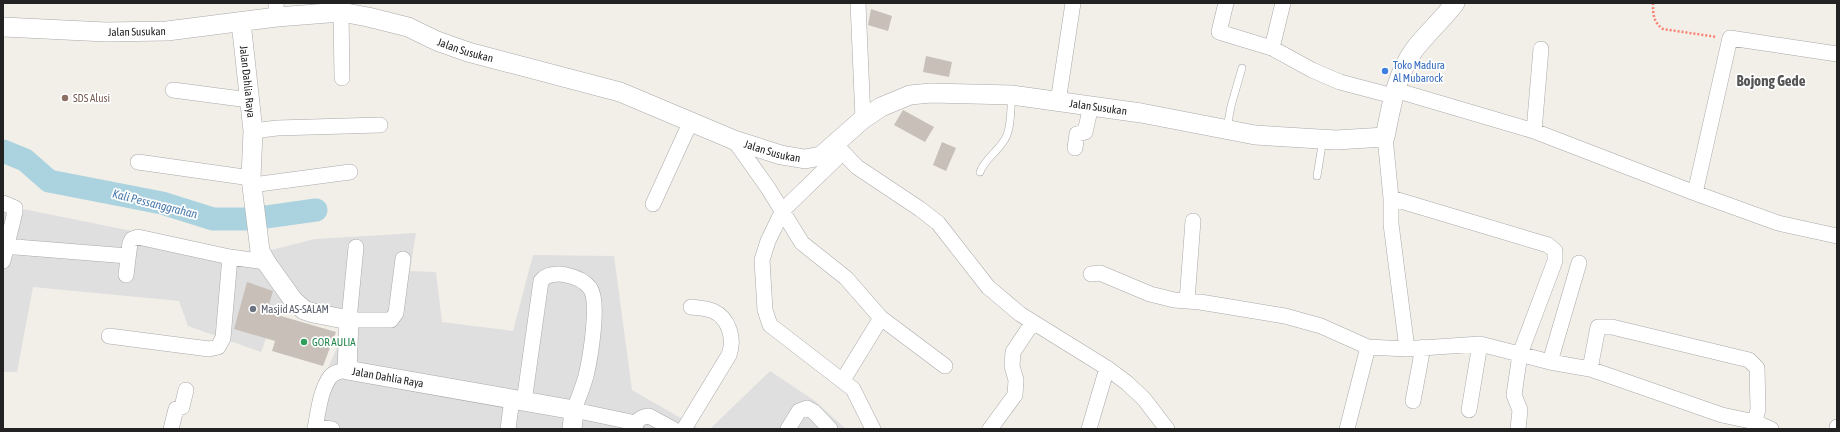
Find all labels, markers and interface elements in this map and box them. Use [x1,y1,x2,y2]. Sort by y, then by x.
street label: Jalan Susukan [108,25,166,38]
street label: Jalan Susukan [436,36,495,64]
street label: Jalan Dahlia Raya [238,45,257,118]
place label: Toko Madura Al Mubarock [1393,59,1445,84]
marker: Toko Madura Al Mubarock [1380,66,1390,76]
district label: Bojong Gede [1736,72,1806,89]
place label: SDS Alusi [73,92,110,104]
marker: SDS Alusi [60,93,70,103]
street label: Jalan Susukan [1069,97,1128,117]
street label: Jalan Susukan [743,138,802,164]
water label: Kali Pessanggrahan [111,187,199,221]
place label: Masjid AS-SALAM [261,303,329,315]
marker: Masjid AS-SALAM [248,304,258,314]
place label: GOR AULIA [312,336,356,348]
marker: GOR AULIA [299,337,309,347]
street label: Jalan Dahlia Raya [351,365,425,389]

